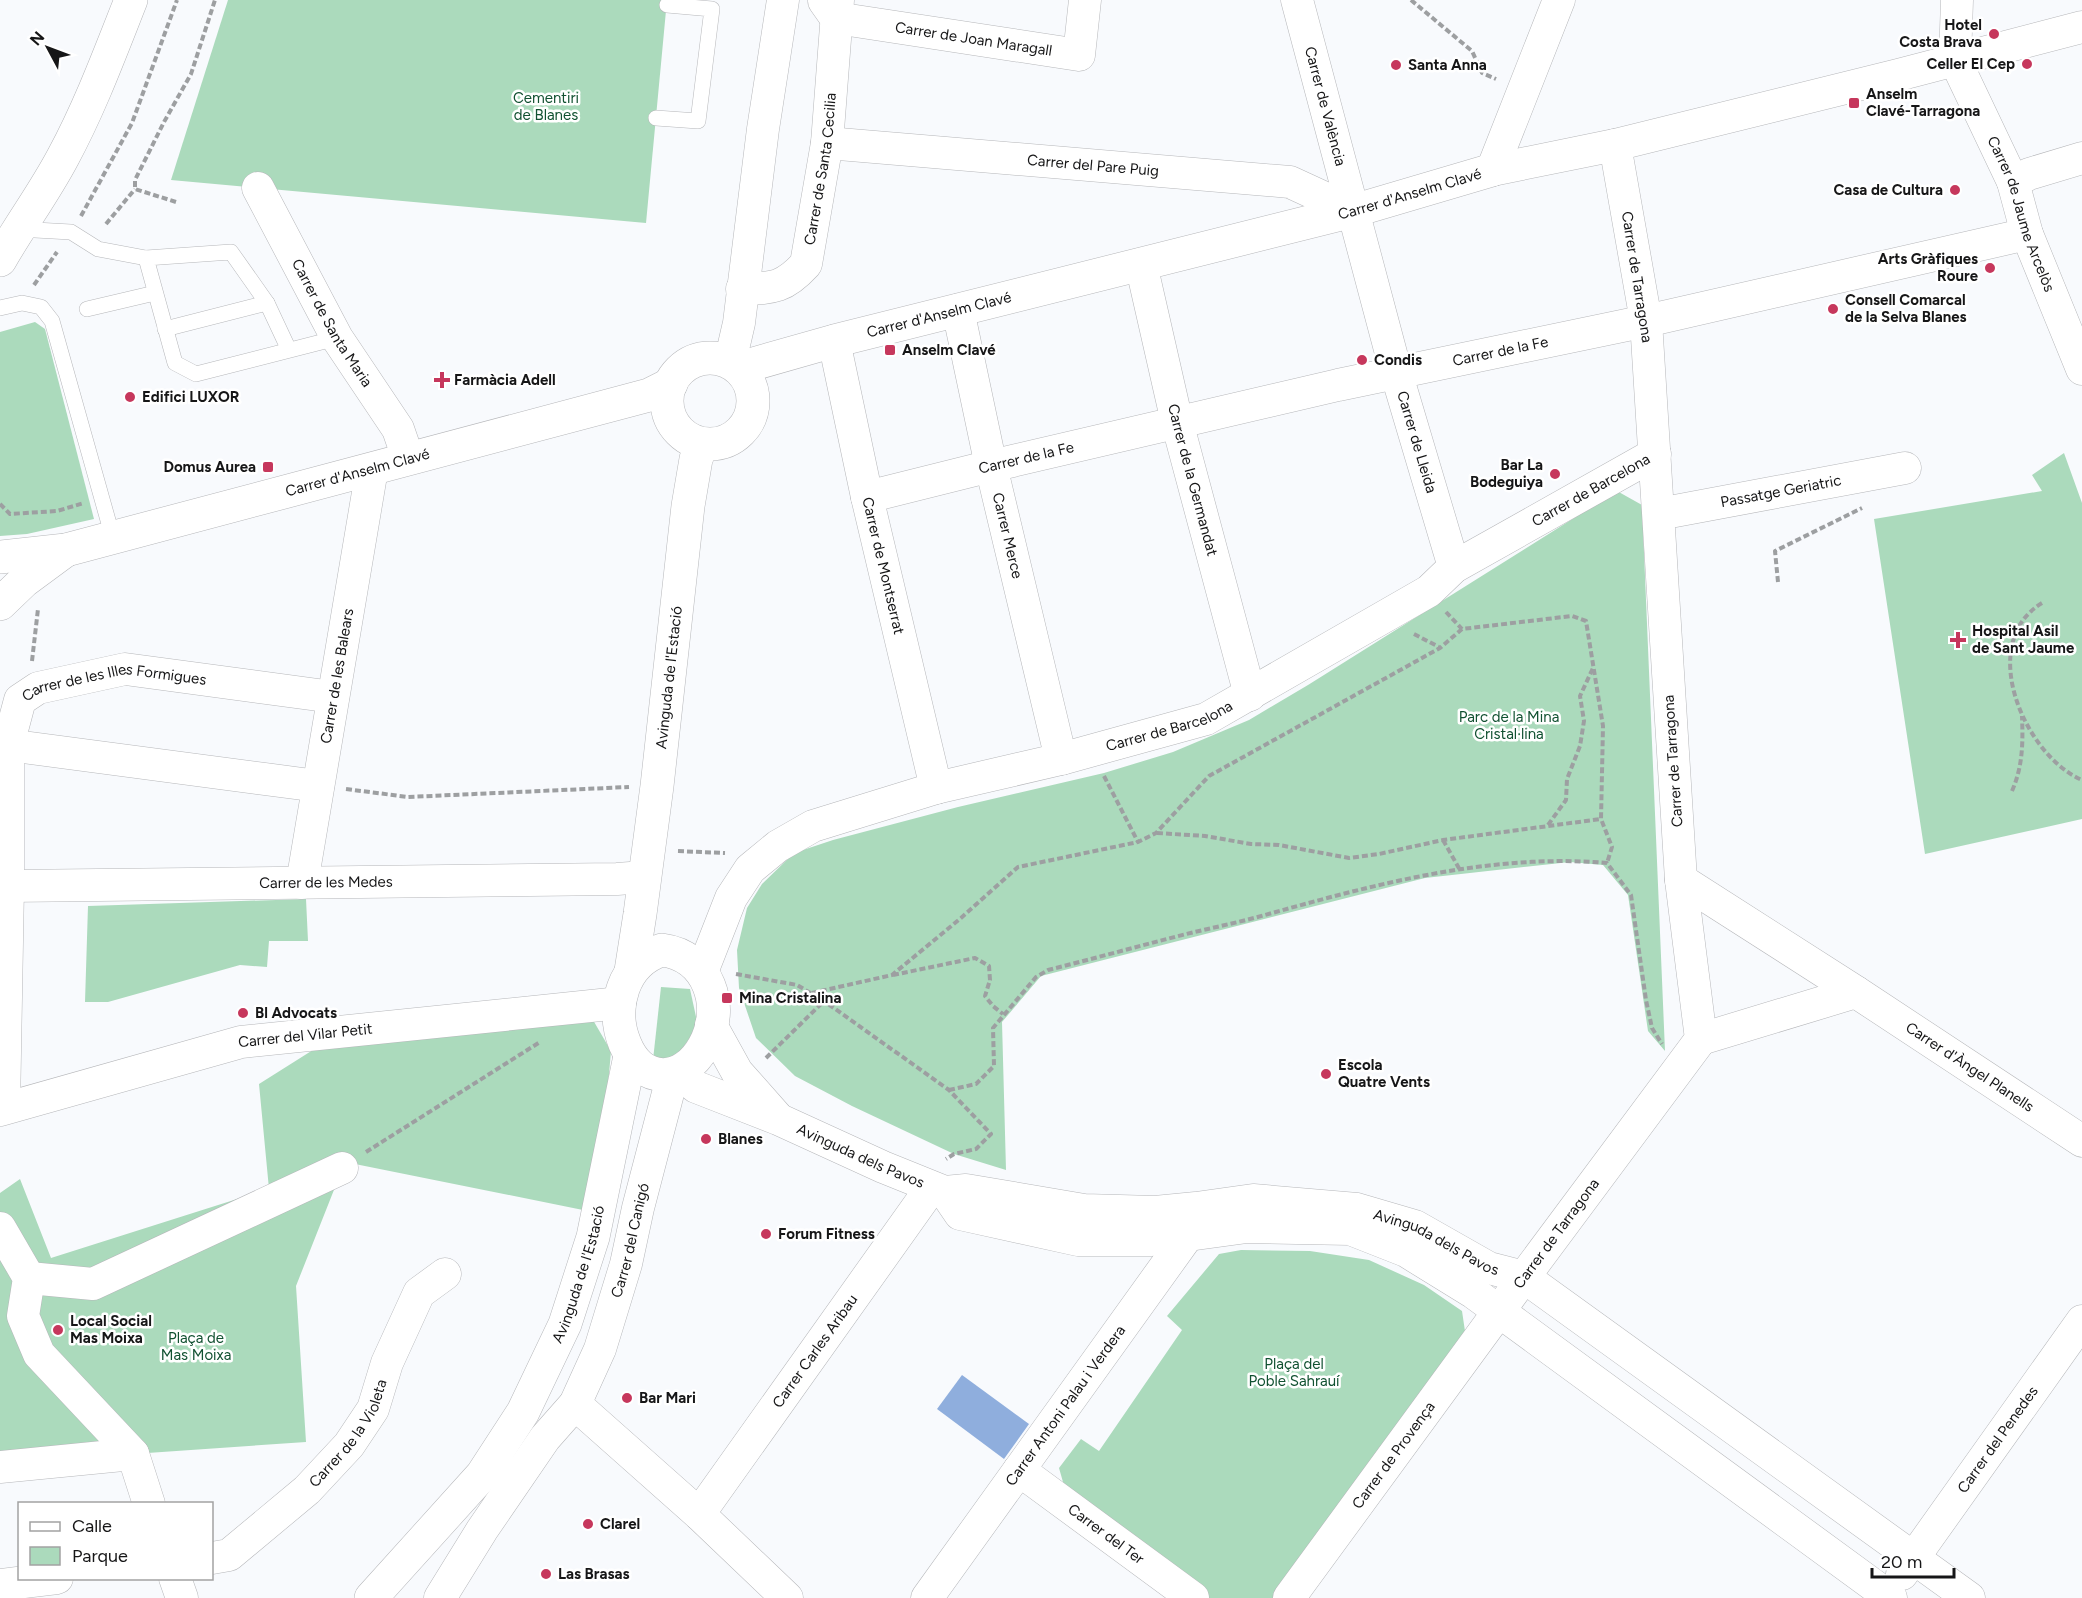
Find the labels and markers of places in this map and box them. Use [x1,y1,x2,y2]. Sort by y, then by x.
place label: Hotel Costa Brava [1899,16,1982,51]
marker: Hotel Costa Brava [1987,27,2001,41]
place label: Celler El Cep [1927,55,2015,73]
place label: Santa Anna [1408,56,1487,74]
marker: Celler El Cep [2020,57,2034,71]
marker: Santa Anna [1389,58,1403,72]
place label: Anselm Clavé-Tarragona [1866,85,1980,120]
marker: Anselm Clavé-Tarragona [1847,96,1861,110]
place label: Casa de Cultura [1833,181,1943,199]
marker: Casa de Cultura [1948,183,1962,197]
place label: Arts Gràfiques Roure [1878,250,1979,285]
marker: Arts Gràfiques Roure [1983,261,1997,275]
place label: Consell Comarcal de la Selva Blanes [1845,291,1967,326]
marker: Consell Comarcal de la Selva Blanes [1826,302,1840,316]
place label: Anselm Clavé [902,341,996,359]
marker: Anselm Clavé [883,343,897,357]
place label: Condis [1374,351,1422,369]
marker: Condis [1355,353,1369,367]
place label: Farmàcia Adell [454,371,556,389]
marker: Farmàcia Adell [435,373,449,387]
place label: Edifici LUXOR [142,388,240,406]
marker: Edifici LUXOR [123,390,137,404]
place label: Bar La Bodeguiya [1470,456,1543,491]
place label: Domus Aurea [163,458,256,476]
marker: Domus Aurea [261,460,275,474]
marker: Bar La Bodeguiya [1548,467,1562,481]
place label: Hospital Asil de Sant Jaume [1972,622,2075,657]
marker: Hospital Asil de Sant Jaume [1949,631,1967,649]
place label: Mina Cristalina [739,989,841,1007]
marker: Mina Cristalina [720,991,734,1005]
place label: Bl Advocats [255,1004,337,1022]
marker: Bl Advocats [236,1006,250,1020]
place label: Escola Quatre Vents [1338,1056,1430,1091]
marker: Escola Quatre Vents [1319,1067,1333,1081]
place label: Blanes [718,1130,763,1148]
marker: Blanes [699,1132,713,1146]
place label: Forum Fitness [778,1225,875,1243]
marker: Forum Fitness [759,1227,773,1241]
place label: Local Social Mas Moixa [70,1312,152,1347]
marker: Local Social Mas Moixa [51,1323,65,1337]
place label: Bar Mari [639,1389,696,1407]
marker: Bar Mari [620,1391,634,1405]
place label: Clarel [600,1515,640,1533]
marker: Clarel [581,1517,595,1531]
place label: Las Brasas [558,1565,629,1583]
marker: Las Brasas [539,1567,553,1581]

